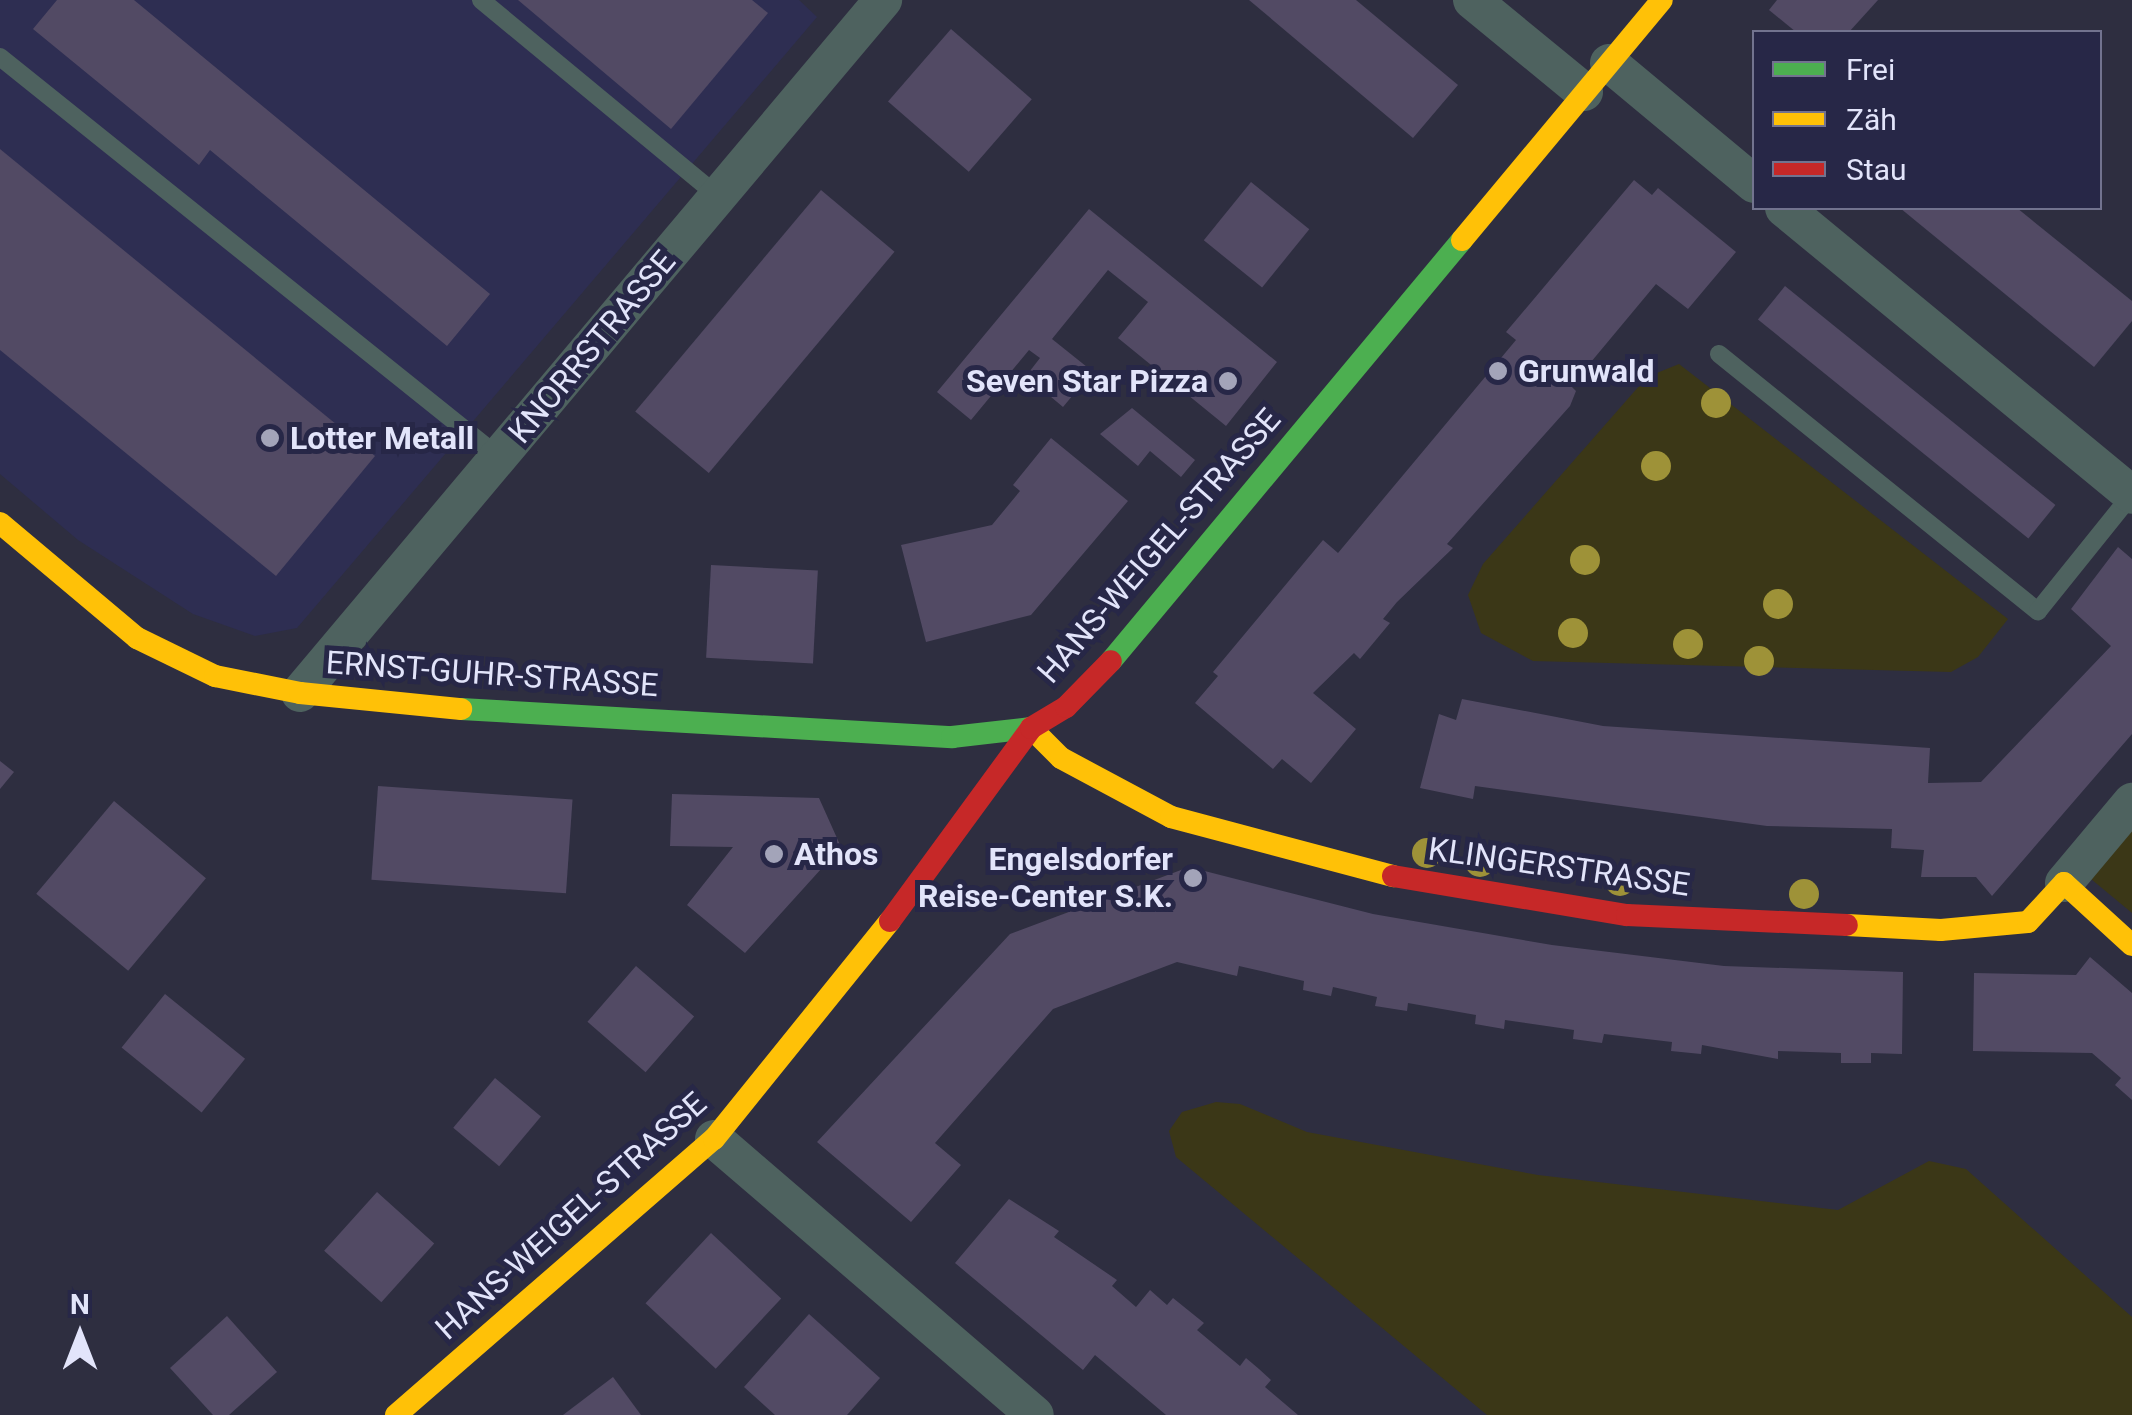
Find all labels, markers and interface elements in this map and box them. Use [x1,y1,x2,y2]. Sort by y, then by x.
legend [1752,30,2102,210]
text: Frei [1846,52,1895,87]
text: Zäh [1846,102,1897,137]
text: Stau [1846,152,1906,187]
street label: KNORRSTRASSE [500,243,684,451]
place label: Grunwald [1518,352,1655,390]
marker: Grunwald [1487,360,1509,382]
place label: Seven Star Pizza [966,362,1208,400]
marker: Seven Star Pizza [1217,370,1239,392]
street label: HANS-WEIGEL-STRASSE [1029,401,1289,691]
place label: Lotter Metall [290,419,474,457]
marker: Lotter Metall [259,427,281,449]
street label: ERNST-GUHR-STRASSE [325,643,659,705]
street label: KLINGERSTRASSE [1426,830,1692,904]
place label: Athos [794,835,878,873]
place label: Engelsdorfer Reise-Center S.K. [918,841,1173,916]
marker: Athos [763,843,785,865]
marker: Engelsdorfer Reise-Center S.K. [1182,867,1204,889]
street label: HANS-WEIGEL-STRASSE [428,1084,714,1348]
north arrow [30,1285,130,1385]
text: N [70,1288,90,1321]

